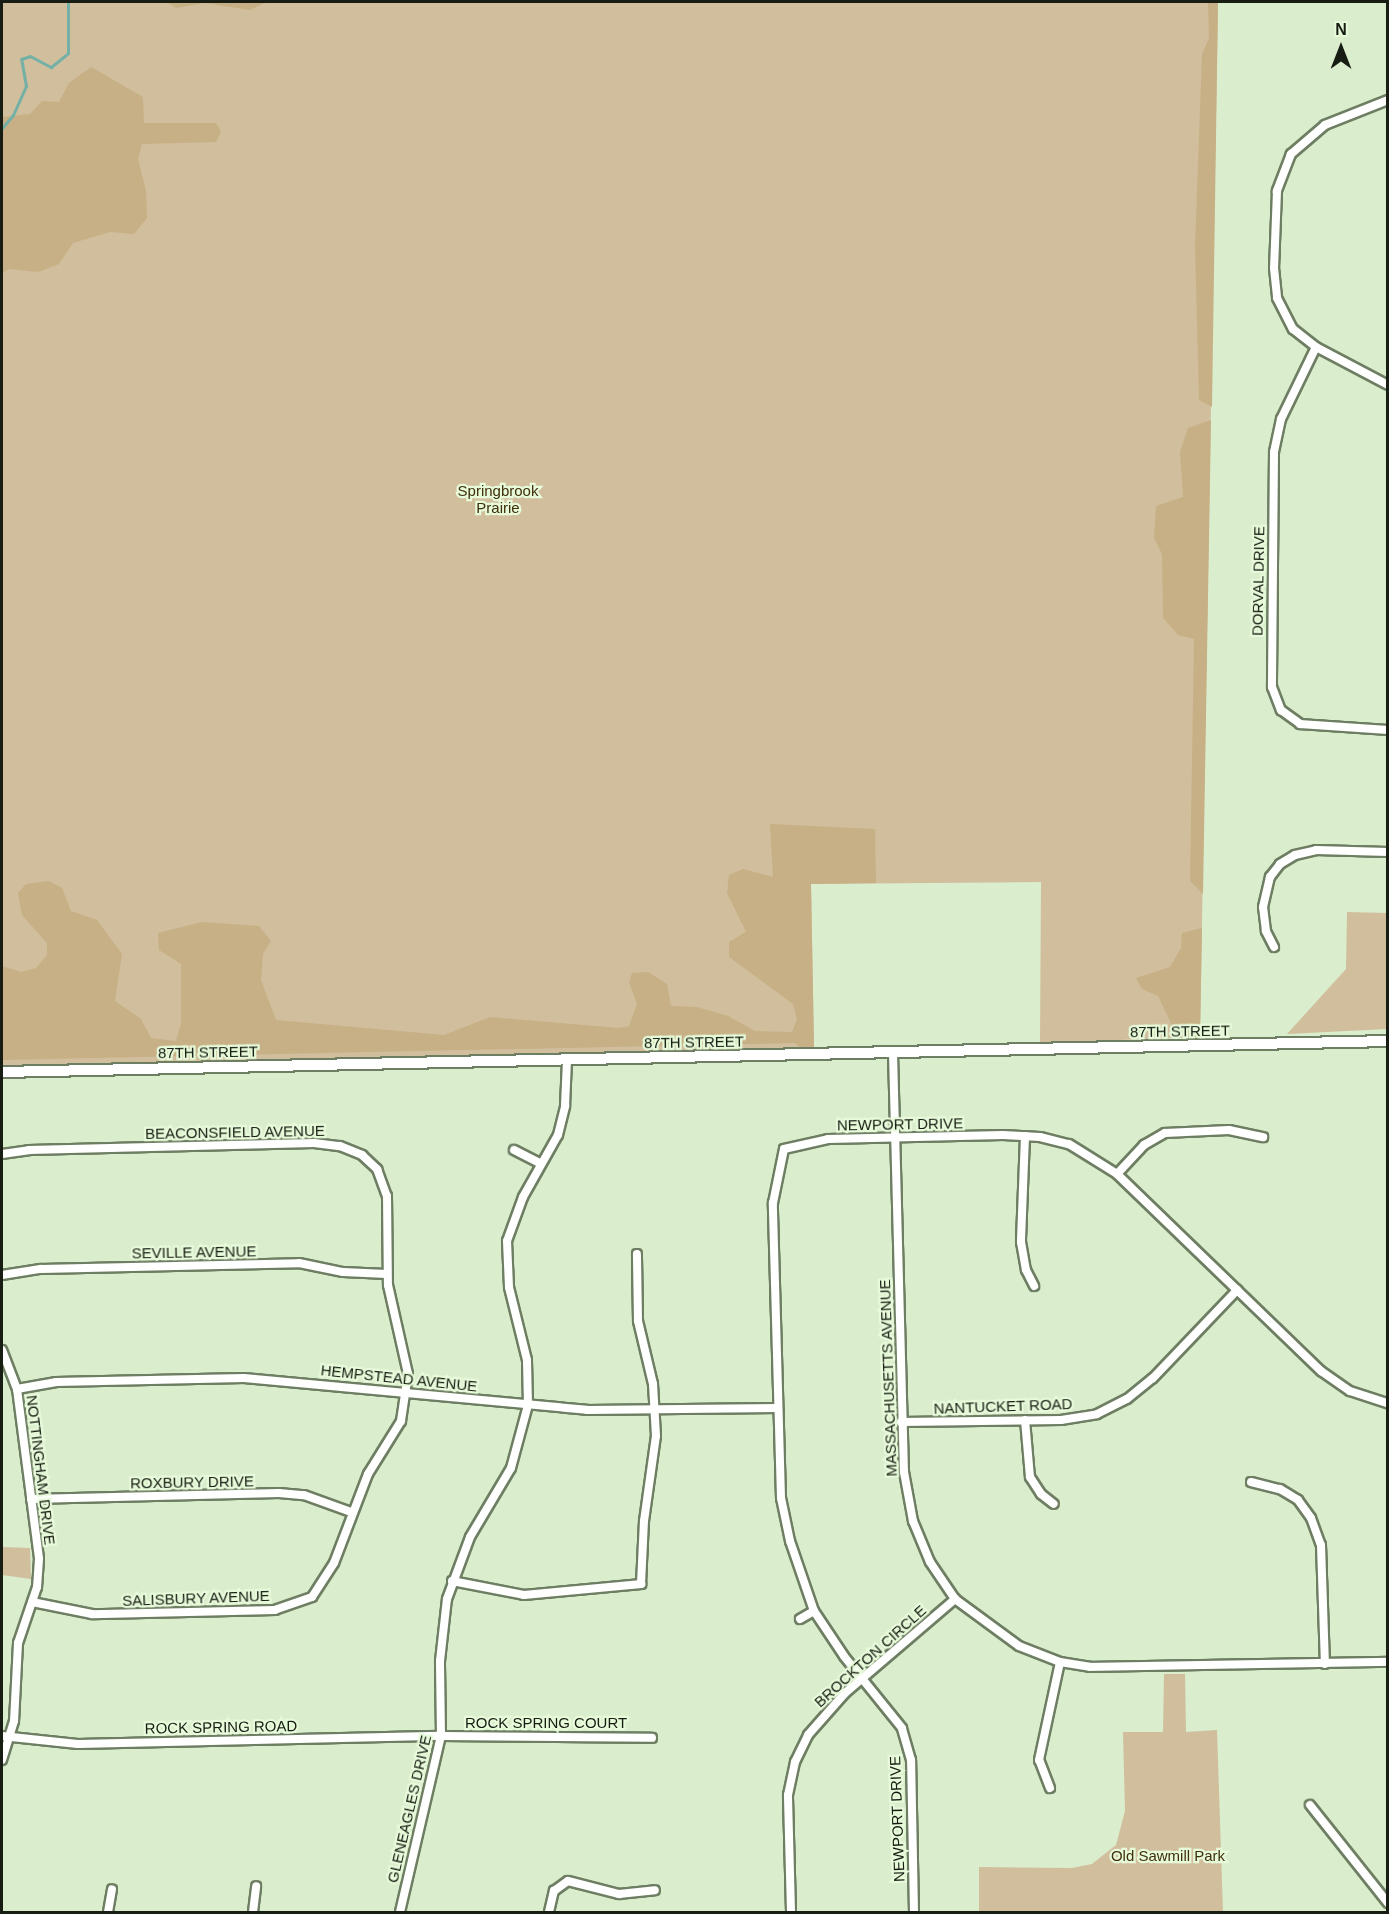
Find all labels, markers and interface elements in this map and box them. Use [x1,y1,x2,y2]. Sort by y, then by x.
north arrow [1311,18,1371,78]
text: N [1335,21,1347,38]
park label: Springbrook Prairie [458,481,538,516]
street label: DORVAL DRIVE [1248,526,1268,636]
street label: 87TH STREET [1130,1021,1230,1041]
street label: 87TH STREET [644,1032,744,1052]
street label: 87TH STREET [158,1042,258,1062]
street label: NEWPORT DRIVE [837,1114,963,1134]
street label: BEACONSFIELD AVENUE [145,1121,325,1143]
street label: SEVILLE AVENUE [131,1242,257,1262]
street label: MASSACHUSETTS AVENUE [876,1279,900,1477]
street label: HEMPSTEAD AVENUE [319,1361,479,1395]
street label: NOTTINGHAM DRIVE [23,1394,59,1546]
street label: NANTUCKET ROAD [933,1395,1073,1417]
street label: ROXBURY DRIVE [130,1472,254,1492]
street label: SALISBURY AVENUE [121,1586,271,1610]
street label: BROCKTON CIRCLE [811,1601,929,1711]
street label: ROCK SPRING COURT [465,1714,627,1732]
street label: ROCK SPRING ROAD [145,1717,297,1737]
street label: GLENEAGLES DRIVE [383,1733,435,1885]
street label: NEWPORT DRIVE [886,1756,908,1882]
park label: Old Sawmill Park [1111,1847,1225,1865]

